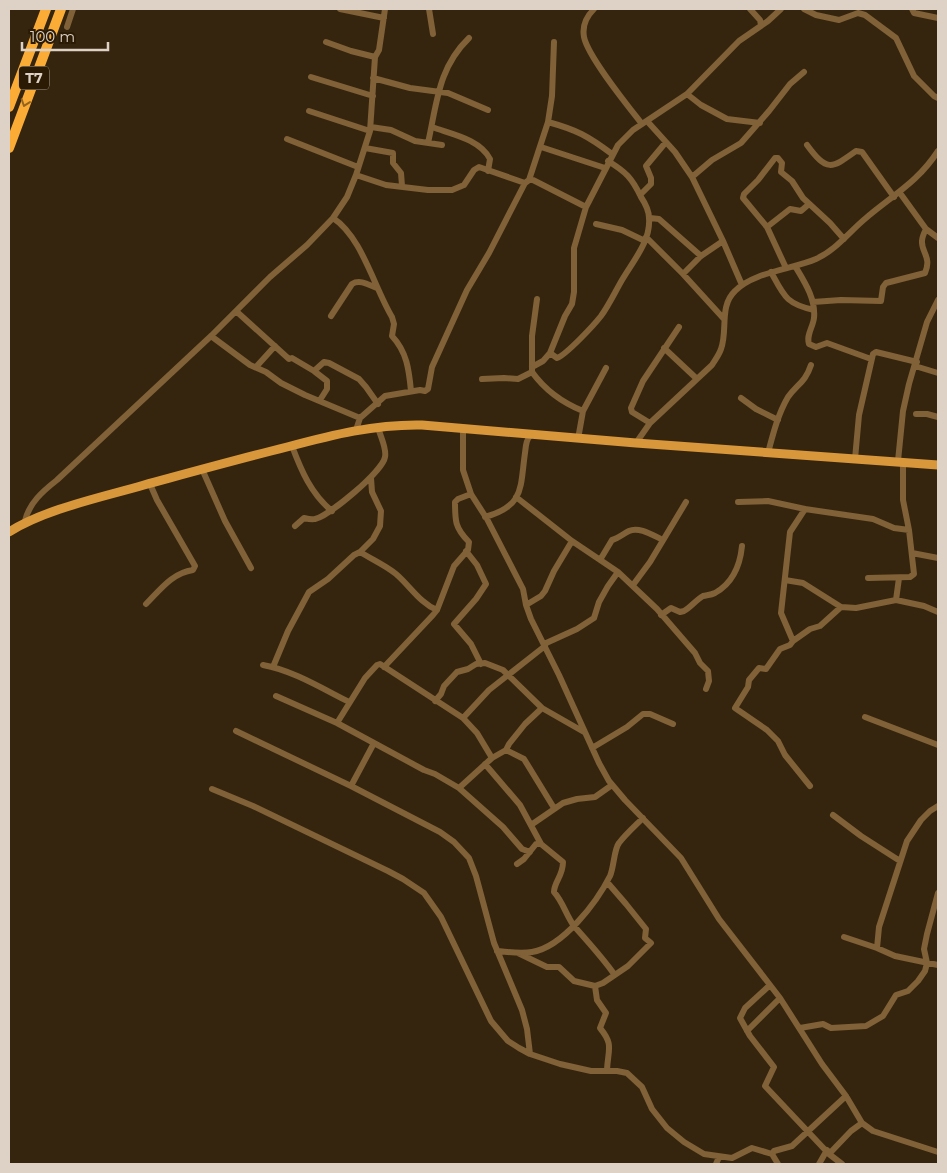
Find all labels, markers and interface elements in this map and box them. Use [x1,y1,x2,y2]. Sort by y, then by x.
scale bar [22,20,109,52]
text: 100 m [30,27,75,46]
road number: T7 [19,66,49,90]
one-way arrow [20,98,30,107]

